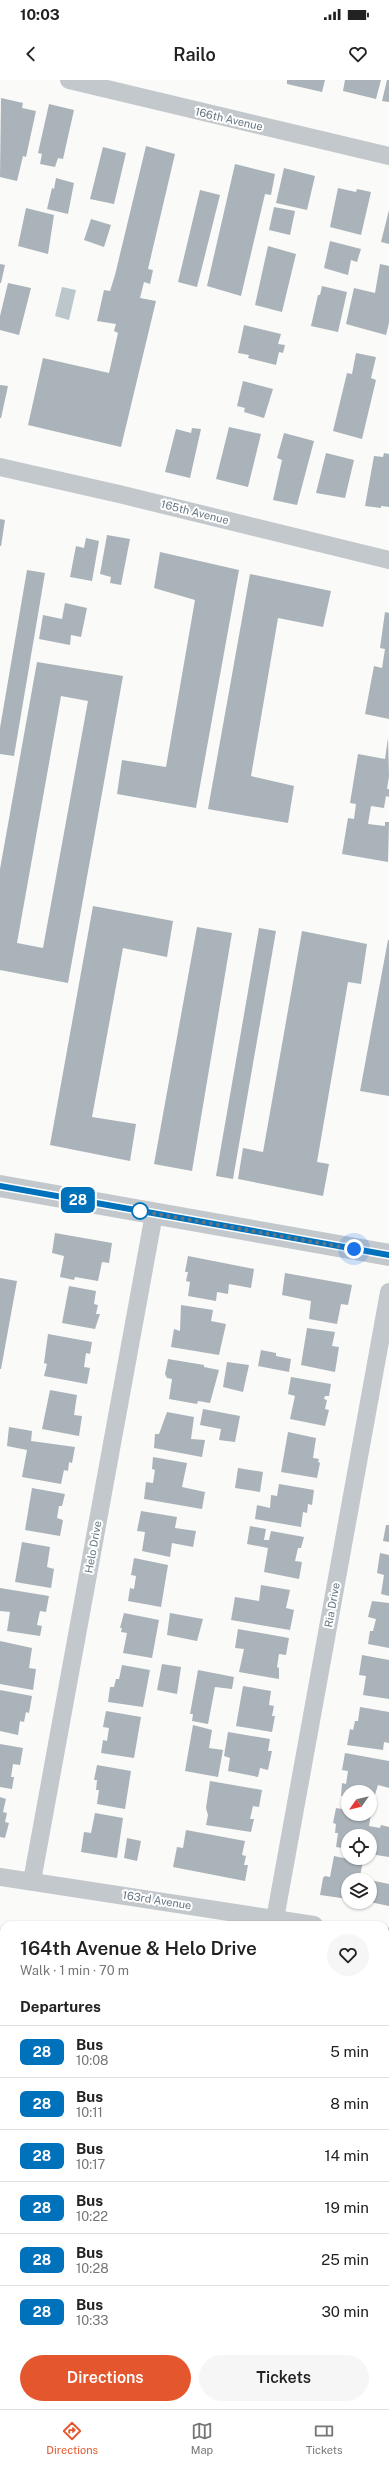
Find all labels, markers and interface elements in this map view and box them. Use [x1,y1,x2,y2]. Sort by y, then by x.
text: 10:03 [20,6,60,23]
icon: back [20,43,42,65]
icon: heart [347,43,369,65]
text: Railo [173,44,216,65]
street label: 166th Avenue [194,105,264,133]
street label: 165th Avenue [160,498,230,526]
line badge: 28 [60,1187,96,1213]
text: 28 [69,1192,87,1208]
unlabelled marker [131,1202,149,1220]
your location [344,1239,364,1259]
street label: Helo Drive [83,1520,103,1574]
street label: Ria Drive [322,1582,342,1628]
north arrow [341,1785,377,1821]
map controls [341,1785,377,1909]
button: locate [341,1829,377,1865]
button: layers [341,1873,377,1909]
street label: 163rd Avenue [122,1889,192,1911]
button: heart [327,1934,369,1976]
text: 164th Avenue & Helo Drive [20,1937,257,1959]
text: Walk · 1 min · 70 m [20,1963,129,1978]
text: Departures [20,1998,101,2015]
text: Bus [76,2036,103,2053]
text: 5 min [330,2043,369,2060]
text: 28 [33,2044,51,2060]
text: 10:08 [76,2053,108,2068]
text: Bus [76,2088,103,2105]
text: 8 min [330,2095,369,2112]
text: 28 [33,2096,51,2112]
text: 10:11 [76,2105,103,2120]
text: Bus [76,2140,103,2157]
text: 14 min [324,2147,369,2164]
text: 28 [33,2148,51,2164]
text: 10:17 [76,2157,105,2172]
text: Bus [76,2192,103,2209]
text: 19 min [324,2199,369,2216]
text: 28 [33,2200,51,2216]
text: 10:22 [76,2209,108,2224]
text: Bus [76,2244,103,2261]
text: 25 min [321,2251,369,2268]
text: 28 [33,2252,51,2268]
text: 10:28 [76,2261,109,2276]
text: Bus [76,2296,103,2313]
text: 30 min [321,2303,369,2320]
text: 28 [33,2304,51,2320]
text: 10:33 [76,2313,108,2328]
button: Directions [20,2355,191,2401]
button: Tickets [199,2355,369,2401]
tab: Directions [46,2420,98,2456]
tab: Map [191,2420,213,2456]
tab: Tickets [306,2420,343,2456]

